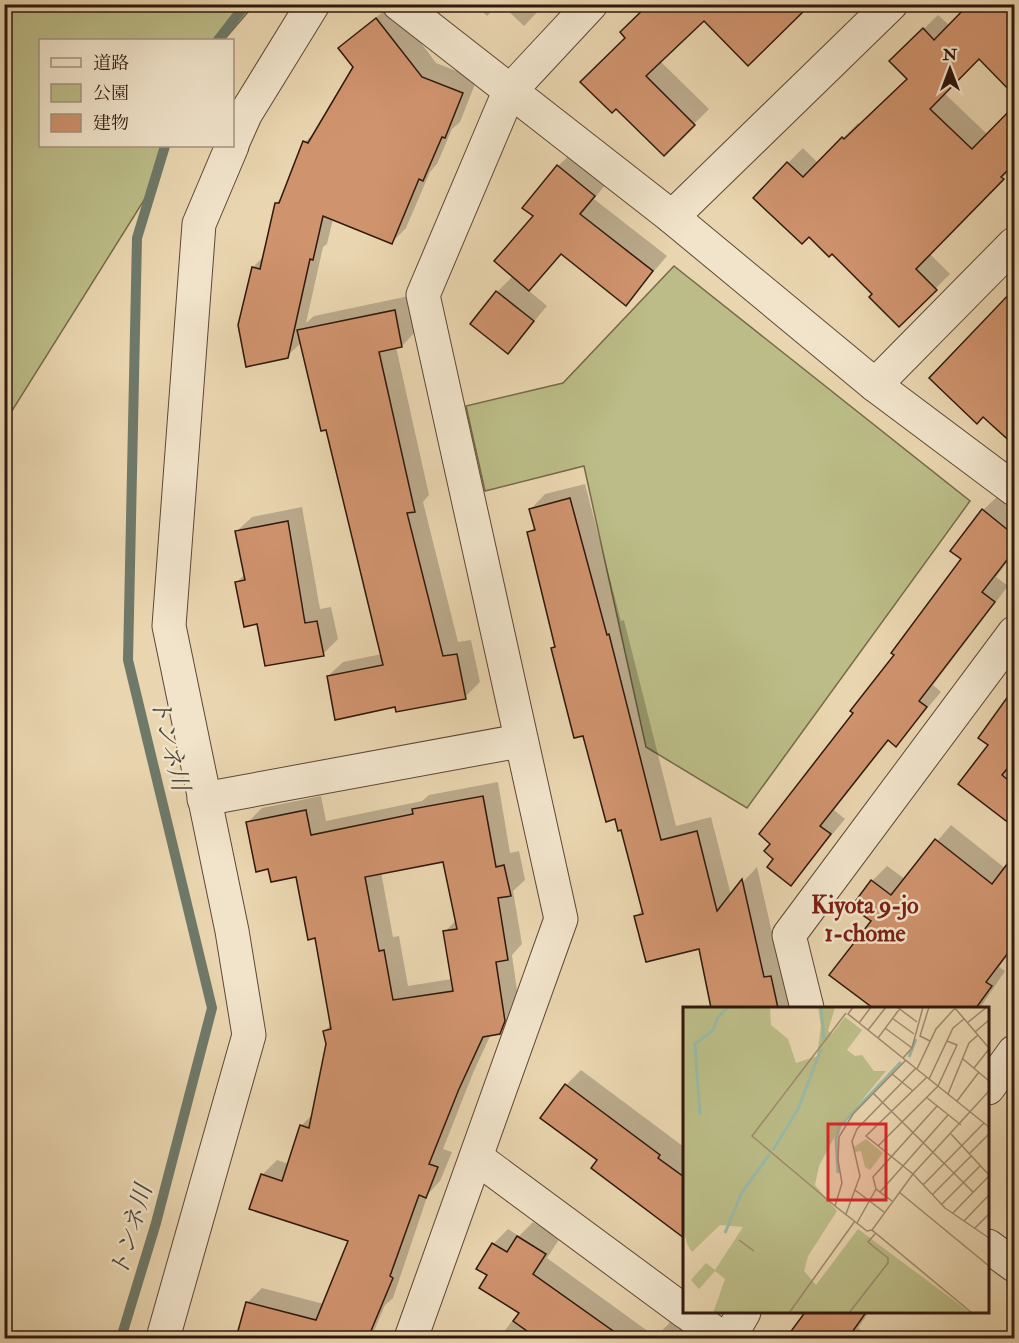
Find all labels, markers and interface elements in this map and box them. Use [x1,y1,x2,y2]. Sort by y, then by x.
legend [39,39,234,147]
north arrow [920,39,980,99]
text: N [942,45,958,65]
text: 道路 [93,52,129,75]
text: 公園 [93,82,129,105]
text: 建物 [93,112,129,135]
water label: トンネ川 [143,694,197,797]
district label: Kiyota 9-jo 1-chome [811,890,919,949]
inset map [683,1007,989,1313]
water label: トンネ川 [103,1178,160,1281]

